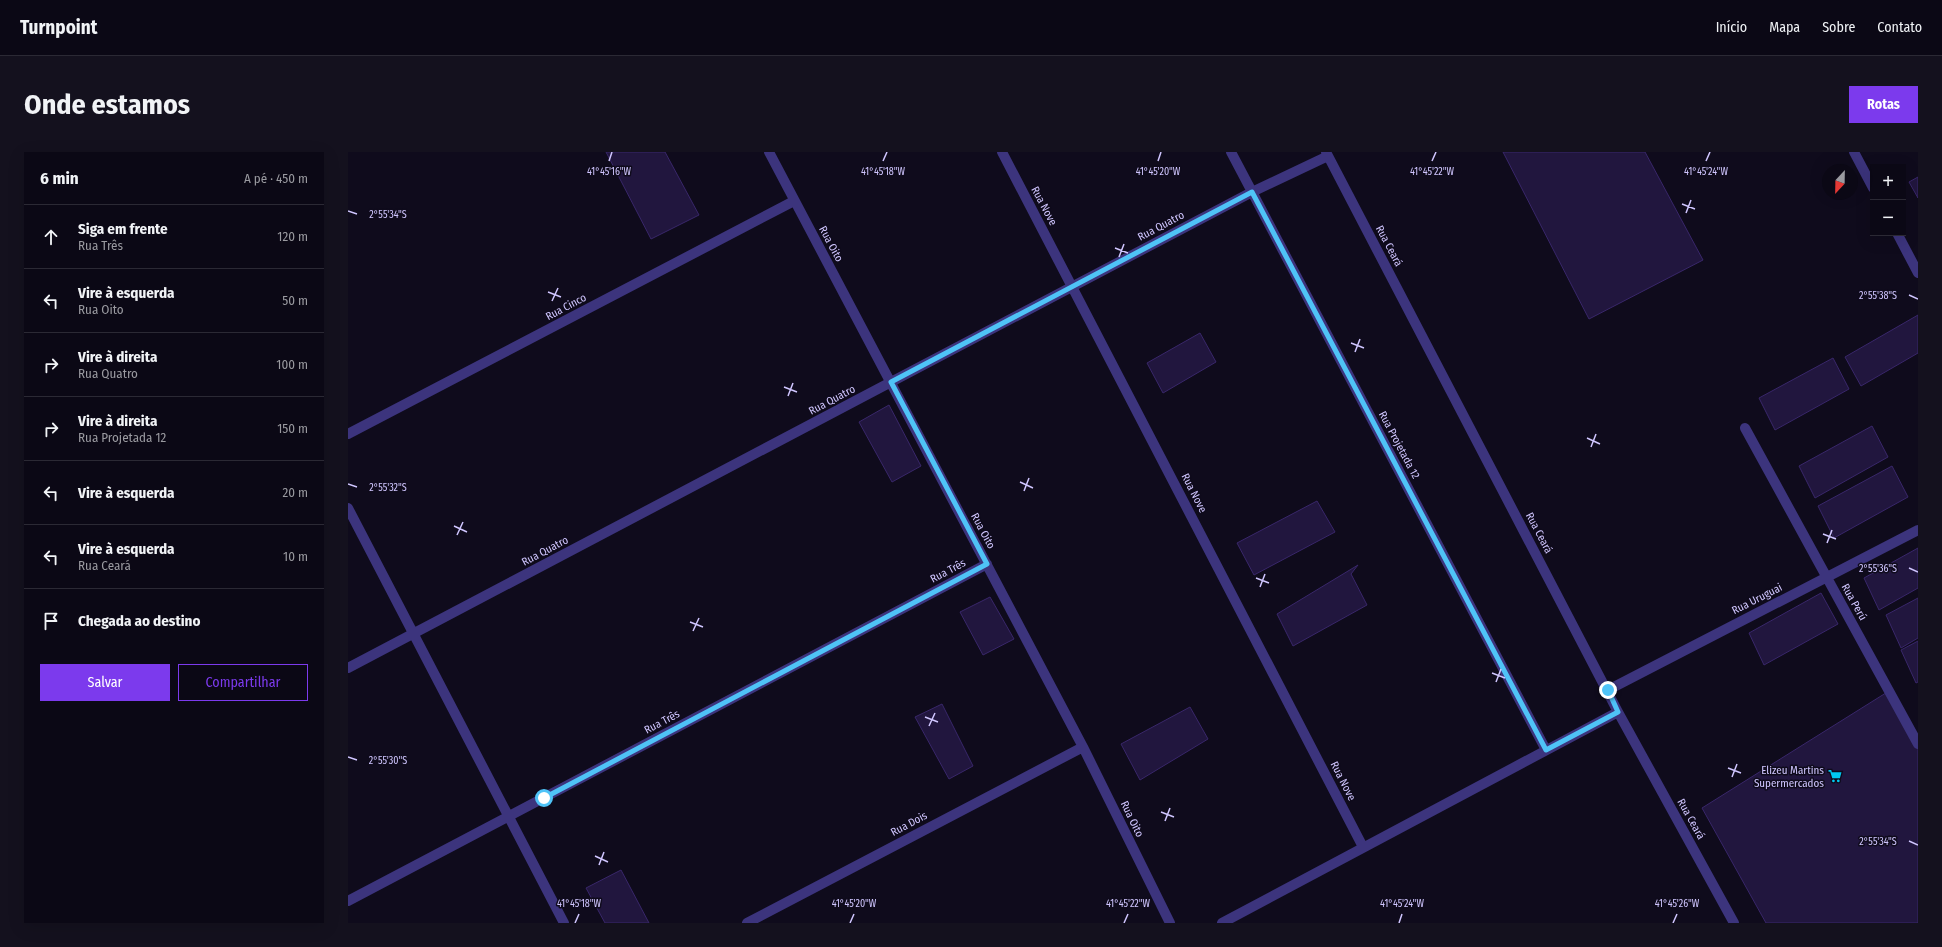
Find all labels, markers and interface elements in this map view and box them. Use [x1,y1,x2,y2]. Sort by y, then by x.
text: Turnpoint [20,16,97,39]
text: Início [1716,19,1747,36]
text: Mapa [1769,19,1800,36]
text: Sobre [1822,19,1855,36]
text: Contato [1877,19,1922,36]
button: Rotas [1849,86,1918,123]
text: Onde estamos [24,88,190,121]
north arrow [1822,164,1858,200]
map controls [1870,164,1906,236]
button: + [1870,164,1906,200]
text: 41°45'16"W [587,166,631,178]
text: 41°45'18"W [861,166,905,178]
text: 41°45'20"W [1136,166,1181,178]
text: 41°45'22"W [1410,166,1455,178]
text: 41°45'24"W [1684,166,1728,178]
text: 6 min [40,168,79,189]
text: A pé · 450 m [244,171,308,186]
street label: Rua Nove [1028,184,1060,228]
button: − [1870,200,1906,236]
street label: Rua Quatro [1136,208,1187,244]
text: 2°55'34"S [369,209,407,221]
text: Siga em frente [78,220,168,238]
street label: Rua Ceará [1373,223,1405,269]
street label: Rua Oito [816,224,846,264]
icon: ahead [40,226,62,248]
text: 120 m [277,229,308,244]
text: Rua Três [78,238,123,253]
text: Vire à esquerda [78,284,175,302]
icon: left [40,290,62,312]
text: 2°55'38"S [1859,290,1897,302]
street label: Rua Cinco [543,291,589,323]
text: 50 m [282,293,308,308]
text: Rua Oito [78,302,124,317]
text: Vire à direita [78,348,157,366]
icon: right [40,354,62,376]
text: 100 m [276,357,308,372]
text: Rua Quatro [78,366,138,381]
street label: Rua Quatro [807,382,858,418]
street label: Rua Projetada 12 [1376,409,1422,481]
text: Vire à direita [78,412,157,430]
icon: right [40,418,62,440]
text: 150 m [277,421,308,436]
text: Rua Projetada 12 [78,430,166,445]
street label: Rua Nove [1179,471,1209,515]
icon: left [40,482,62,504]
text: 2°55'32"S [369,482,407,494]
text: Vire à esquerda [78,484,175,502]
text: 20 m [282,485,308,500]
street label: Rua Ceará [1523,510,1555,556]
street label: Rua Oito [968,511,998,551]
street label: Rua Quatro [520,533,571,569]
text: Vire à esquerda [78,540,175,558]
icon: left [40,546,62,568]
text: 10 m [283,549,308,564]
street label: Rua Três [928,556,968,586]
text: Rua Ceará [78,558,131,573]
text: 2°55'36"S [1859,563,1897,575]
street label: Rua Uruguai [1730,581,1785,617]
street label: Rua Perú [1839,581,1869,623]
icon: arrive [40,610,62,632]
text: Chegada ao destino [78,612,200,630]
button: Salvar [40,664,170,701]
button: Compartilhar [178,664,308,701]
route end [1599,681,1617,699]
street label: Rua Três [642,707,682,737]
text: 2°55'30"S [369,755,407,767]
street label: Rua Nove [1328,759,1358,803]
place label: Elizeu Martins Supermercados [1754,764,1824,790]
supermarket icon: Elizeu Martins Supermercados [1827,768,1843,784]
route start [535,789,553,807]
street label: Rua Ceará [1674,796,1708,842]
street label: Rua Oito [1118,799,1146,839]
street label: Rua Dois [889,809,930,839]
text: 2°55'34"S [1859,836,1897,848]
text: 41°45'18"W [557,898,601,910]
text: 41°45'20"W [832,898,877,910]
text: 41°45'22"W [1106,898,1151,910]
text: 41°45'24"W [1380,898,1424,910]
text: 41°45'26"W [1655,898,1700,910]

